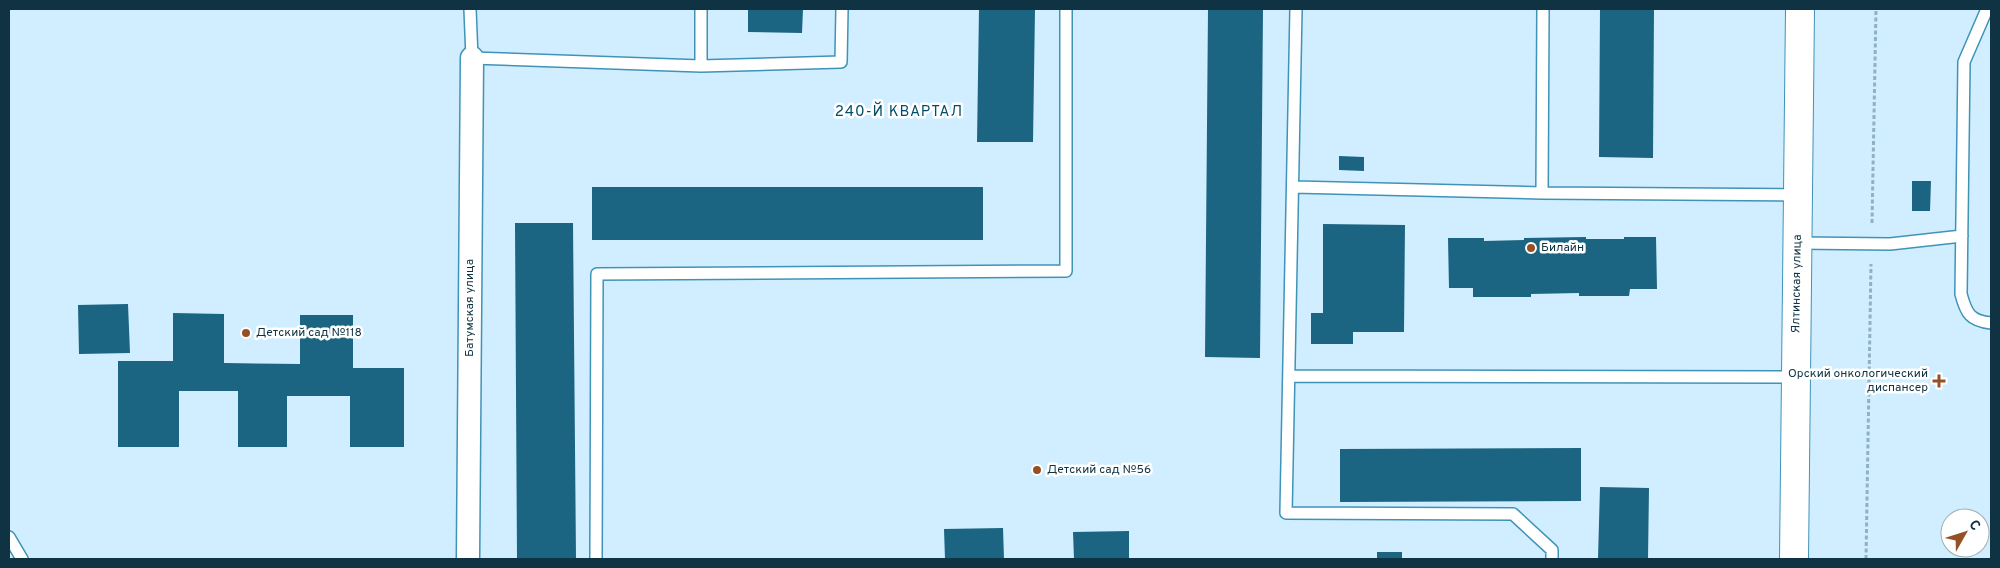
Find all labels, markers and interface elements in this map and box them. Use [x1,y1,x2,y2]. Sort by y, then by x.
district label: 240-Й КВАРТАЛ [835,101,963,122]
street label: Ялтинская улица [1788,234,1806,334]
place label: Билайн [1541,240,1584,256]
marker: Билайн [1525,242,1537,254]
street label: Батумская улица [462,259,478,357]
place label: Детский сад №118 [256,325,362,341]
marker: Детский сад №118 [240,327,252,339]
place label: Орский онкологический диспансер [1788,366,1928,396]
marker: Орский онкологический диспансер [1932,374,1946,388]
place label: Детский сад №56 [1047,462,1151,478]
marker: Детский сад №56 [1031,464,1043,476]
north arrow [1940,508,1990,558]
text: С [1965,517,1983,535]

